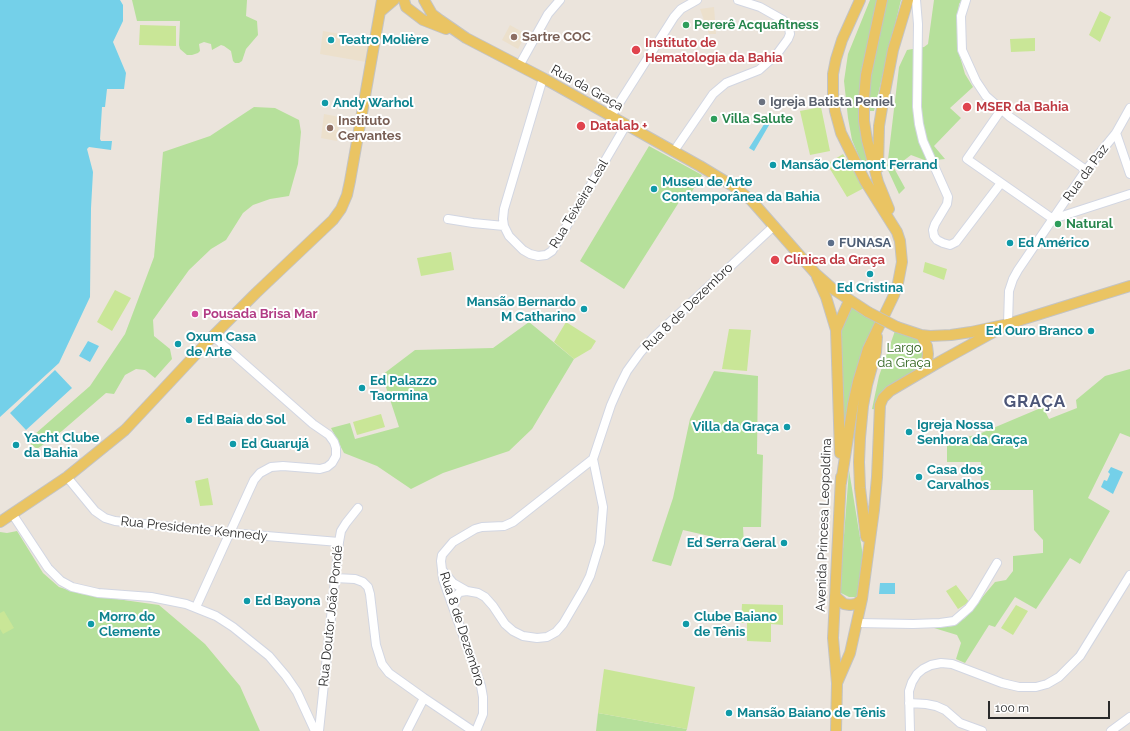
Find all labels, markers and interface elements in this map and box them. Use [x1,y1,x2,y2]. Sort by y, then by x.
place label: Pererê Acquafitness [694,17,819,33]
marker: Pererê Acquafitness [681,20,691,30]
place label: Sartre COC [522,29,591,45]
place label: Teatro Molière [339,32,429,48]
marker: Sartre COC [509,32,519,42]
marker: Teatro Molière [326,35,336,45]
place label: Instituto de Hematologia da Bahia [645,35,783,66]
marker: Instituto de Hematologia da Bahia [630,44,642,56]
street label: Rua da Graça [548,62,626,114]
place label: Igreja Batista Peniel [770,94,894,110]
place label: Andy Warhol [333,95,413,111]
marker: Igreja Batista Peniel [757,97,767,107]
marker: Andy Warhol [320,98,330,108]
place label: MSER da Bahia [976,99,1069,115]
marker: MSER da Bahia [961,101,973,113]
place label: Villa Salute [722,111,793,127]
place label: Instituto Cervantes [338,113,401,144]
marker: Villa Salute [709,114,719,124]
place label: Datalab + [590,118,647,134]
marker: Datalab + [575,120,587,132]
marker: Instituto Cervantes [325,123,335,133]
street label: Rua da Paz [1060,142,1112,204]
street label: Rua Teixeira Leal [546,157,612,251]
place label: Mansão Clemont Ferrand [781,157,938,173]
marker: Mansão Clemont Ferrand [768,160,778,170]
place label: Museu de Arte Contemporânea da Bahia [662,174,820,205]
marker: Museu de Arte Contemporânea da Bahia [649,184,659,194]
place label: Natural [1066,216,1113,232]
marker: Natural [1053,219,1063,229]
place label: FUNASA [839,235,891,251]
place label: Ed Américo [1018,235,1089,251]
marker: FUNASA [826,238,836,248]
marker: Ed Américo [1005,238,1015,248]
place label: Clínica da Graça [784,252,885,268]
marker: Clínica da Graça [769,254,781,266]
street label: Rua 8 de Dezembro [640,260,736,354]
marker: Ed Cristina [865,269,875,279]
place label: Ed Cristina [837,280,903,296]
place label: Mansão Bernardo M Catharino [466,294,576,325]
marker: Mansão Bernardo M Catharino [579,304,589,314]
place label: Pousada Brisa Mar [203,306,318,322]
marker: Pousada Brisa Mar [190,309,200,319]
place label: Ed Ouro Branco [986,323,1083,339]
marker: Ed Ouro Branco [1086,326,1096,336]
place label: Oxum Casa de Arte [186,329,256,360]
marker: Oxum Casa de Arte [173,339,183,349]
park label: Largo da Graça [877,340,931,371]
place label: Ed Palazzo Taormina [370,373,437,404]
marker: Ed Palazzo Taormina [357,383,367,393]
district label: GRAÇA [1004,392,1066,412]
place label: Ed Baía do Sol [197,412,286,428]
marker: Ed Baía do Sol [184,415,194,425]
place label: Igreja Nossa Senhora da Graça [917,417,1028,448]
place label: Villa da Graça [692,419,779,435]
marker: Villa da Graça [782,422,792,432]
marker: Igreja Nossa Senhora da Graça [904,427,914,437]
place label: Yacht Clube da Bahia [24,430,99,461]
place label: Ed Guarujá [241,436,309,452]
street label: Avenida Princesa Leopoldina [813,438,835,612]
marker: Ed Guarujá [228,439,238,449]
marker: Yacht Clube da Bahia [11,440,21,450]
place label: Casa dos Carvalhos [927,462,989,493]
marker: Casa dos Carvalhos [914,472,924,482]
street label: Rua Presidente Kennedy [120,514,268,544]
place label: Ed Serra Geral [687,535,776,551]
marker: Ed Serra Geral [779,538,789,548]
street label: Rua Doutor João Pondé [316,545,346,687]
street label: Rua 8 de Dezembro [436,570,488,688]
place label: Ed Bayona [255,593,320,609]
marker: Ed Bayona [242,596,252,606]
place label: Morro do Clemente [99,609,160,640]
place label: Clube Baiano de Tênis [694,609,777,640]
marker: Morro do Clemente [86,619,96,629]
marker: Clube Baiano de Tênis [681,619,691,629]
scale bar [990,693,1112,719]
text: 100 m [995,701,1029,715]
place label: Mansão Baiano de Tênis [737,705,886,721]
marker: Mansão Baiano de Tênis [724,708,734,718]

